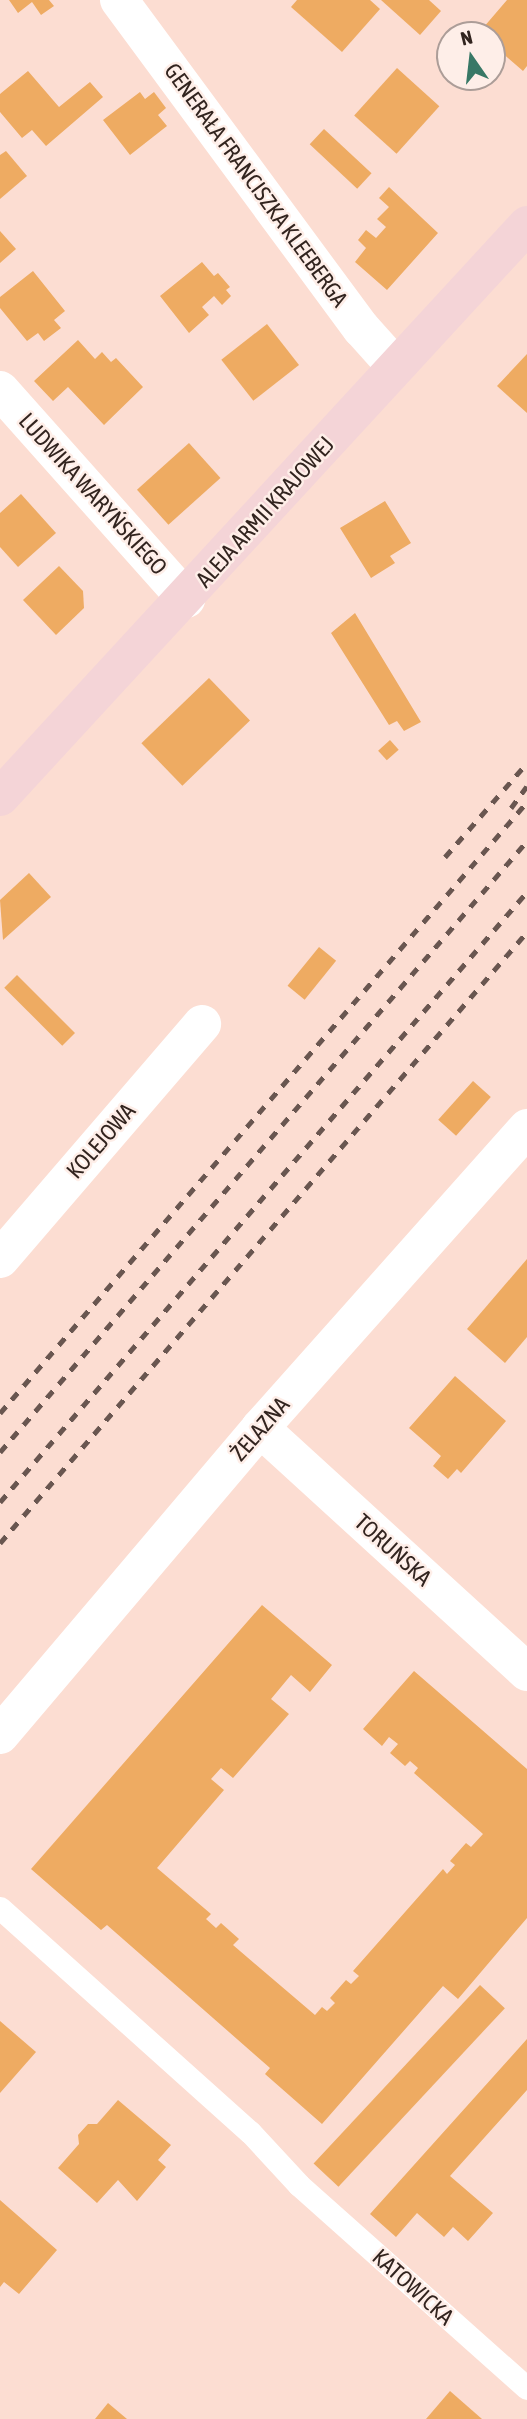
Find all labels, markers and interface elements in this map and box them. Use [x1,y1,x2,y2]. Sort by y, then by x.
north arrow [436,21,506,91]
text: N [458,26,475,50]
street label: GENERAŁA FRANCISZKA KLEEBERGA [158,58,354,312]
street label: LUDWIKA WARYŃSKIEGO [13,407,173,581]
street label: ALEJA ARMII KRAJOWEJ [190,431,340,593]
street label: KOLEJOWA [61,1098,141,1184]
street label: ŻELAZNA [225,1391,295,1467]
street label: TORUŃSKA [349,1508,437,1592]
street label: KATOWICKA [367,2243,459,2331]

